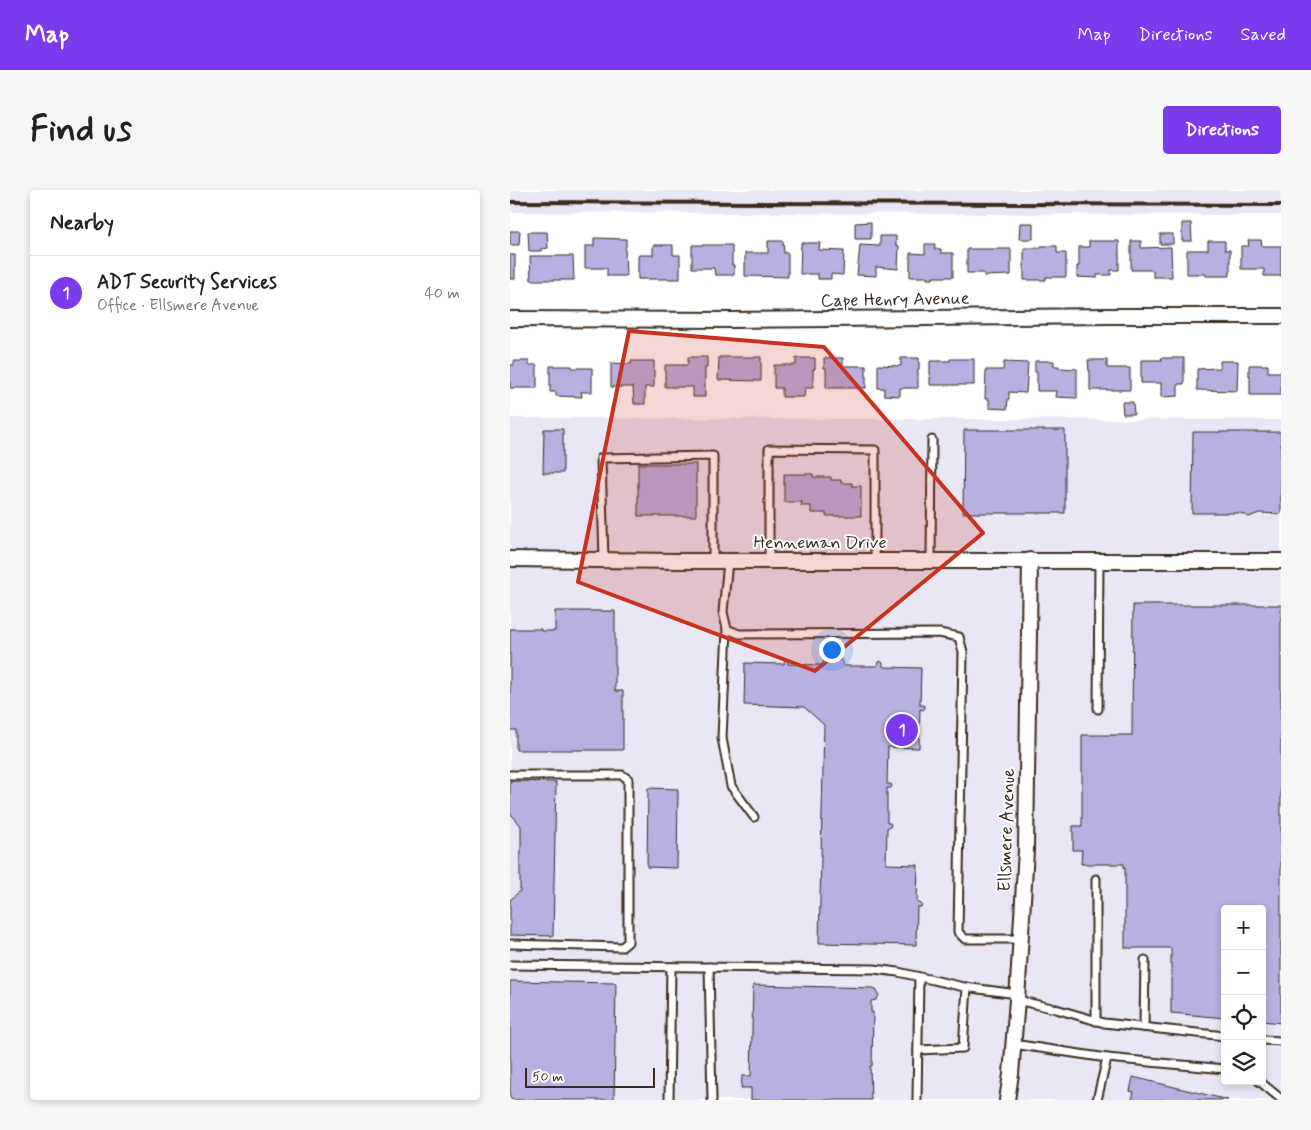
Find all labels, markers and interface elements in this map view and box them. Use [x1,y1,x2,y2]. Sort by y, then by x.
text: Map [25,20,69,51]
text: Map [1078,23,1111,47]
text: Directions [1139,23,1213,47]
text: Saved [1241,23,1286,47]
button: Directions [1163,106,1281,154]
text: Find us [30,107,132,153]
text: Nearby [50,209,114,237]
text: ADT Security Services [97,270,277,295]
text: 1 [62,283,70,304]
text: 40 m [424,283,460,304]
street label: Cape Henry Avenue [820,287,970,313]
text: Office · Ellsmere Avenue [97,295,259,316]
street label: Henneman Drive [753,531,887,555]
your location [819,637,845,663]
pin: 1 [886,711,918,749]
street label: Ellsmere Avenue [993,768,1021,892]
map controls [1221,905,1266,1085]
button: + [1221,905,1266,950]
button: − [1221,950,1266,995]
button: locate [1221,995,1266,1040]
button: layers [1221,1040,1266,1085]
scale bar [525,1065,655,1088]
text: 50 m [532,1068,563,1086]

